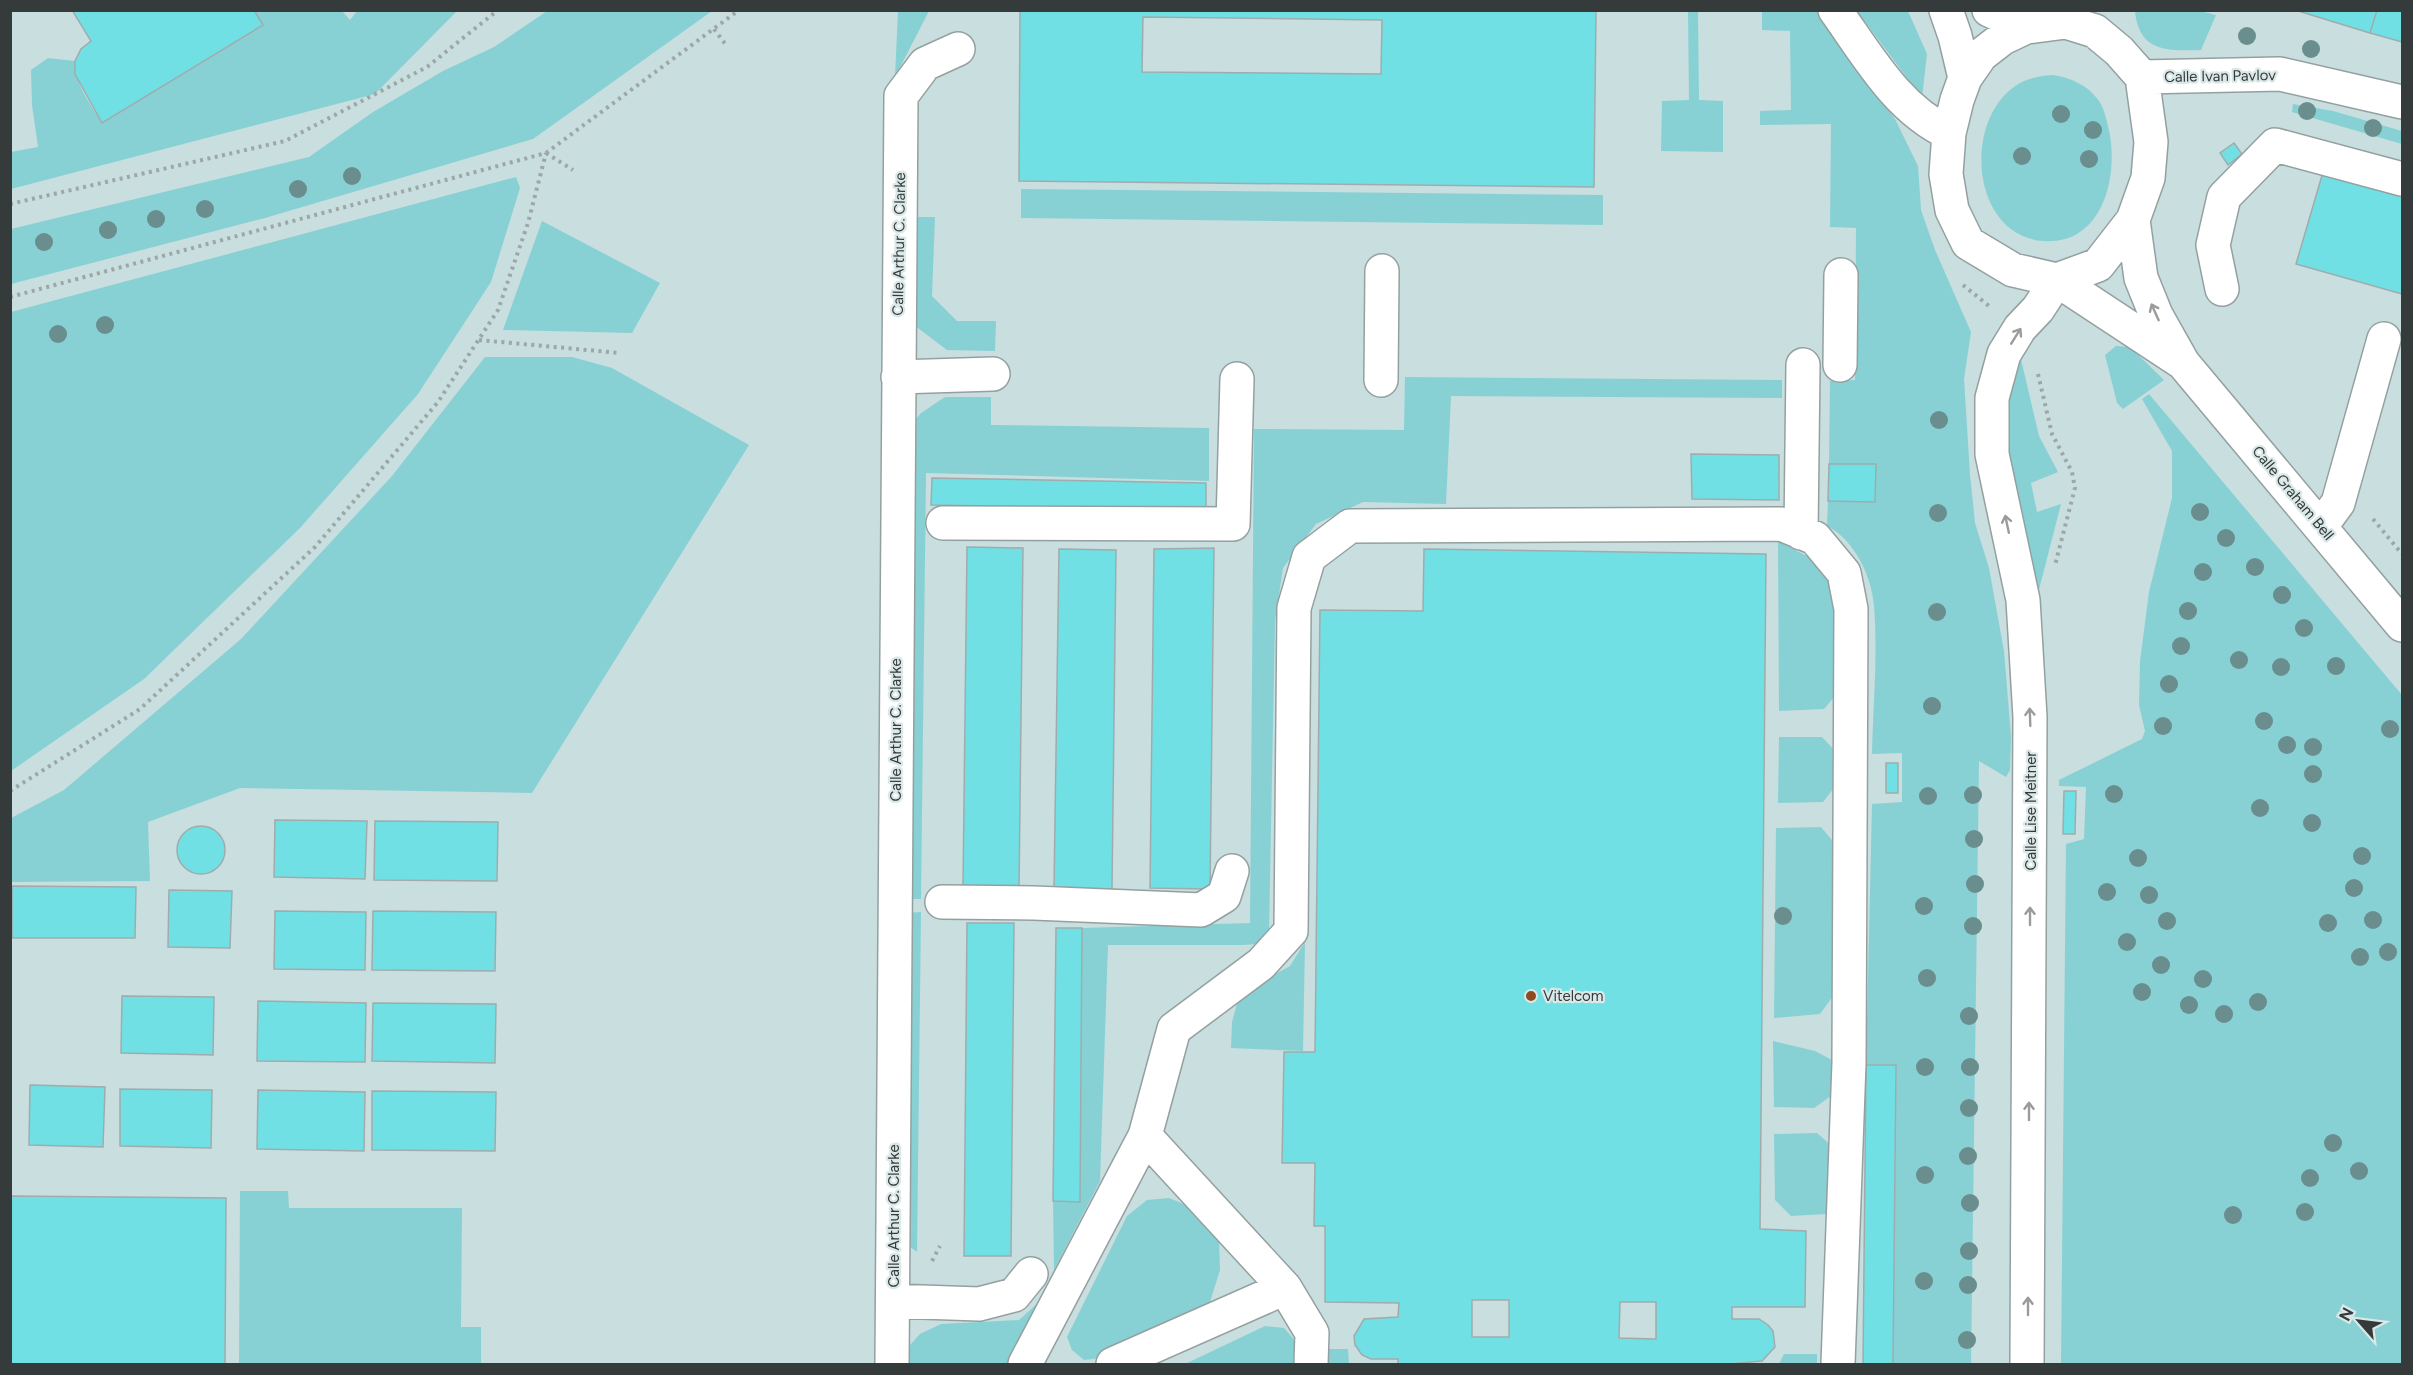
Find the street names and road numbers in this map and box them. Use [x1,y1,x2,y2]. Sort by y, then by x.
street label: Calle Ivan Pavlov [2164,66,2276,86]
street label: Calle Arthur C. Clarke [889,172,909,316]
street label: Calle Graham Bell [2248,442,2338,544]
street label: Calle Arthur C. Clarke [887,658,905,802]
street label: Calle Lise Meitner [2022,752,2040,870]
street label: Calle Arthur C. Clarke [885,1144,903,1288]

